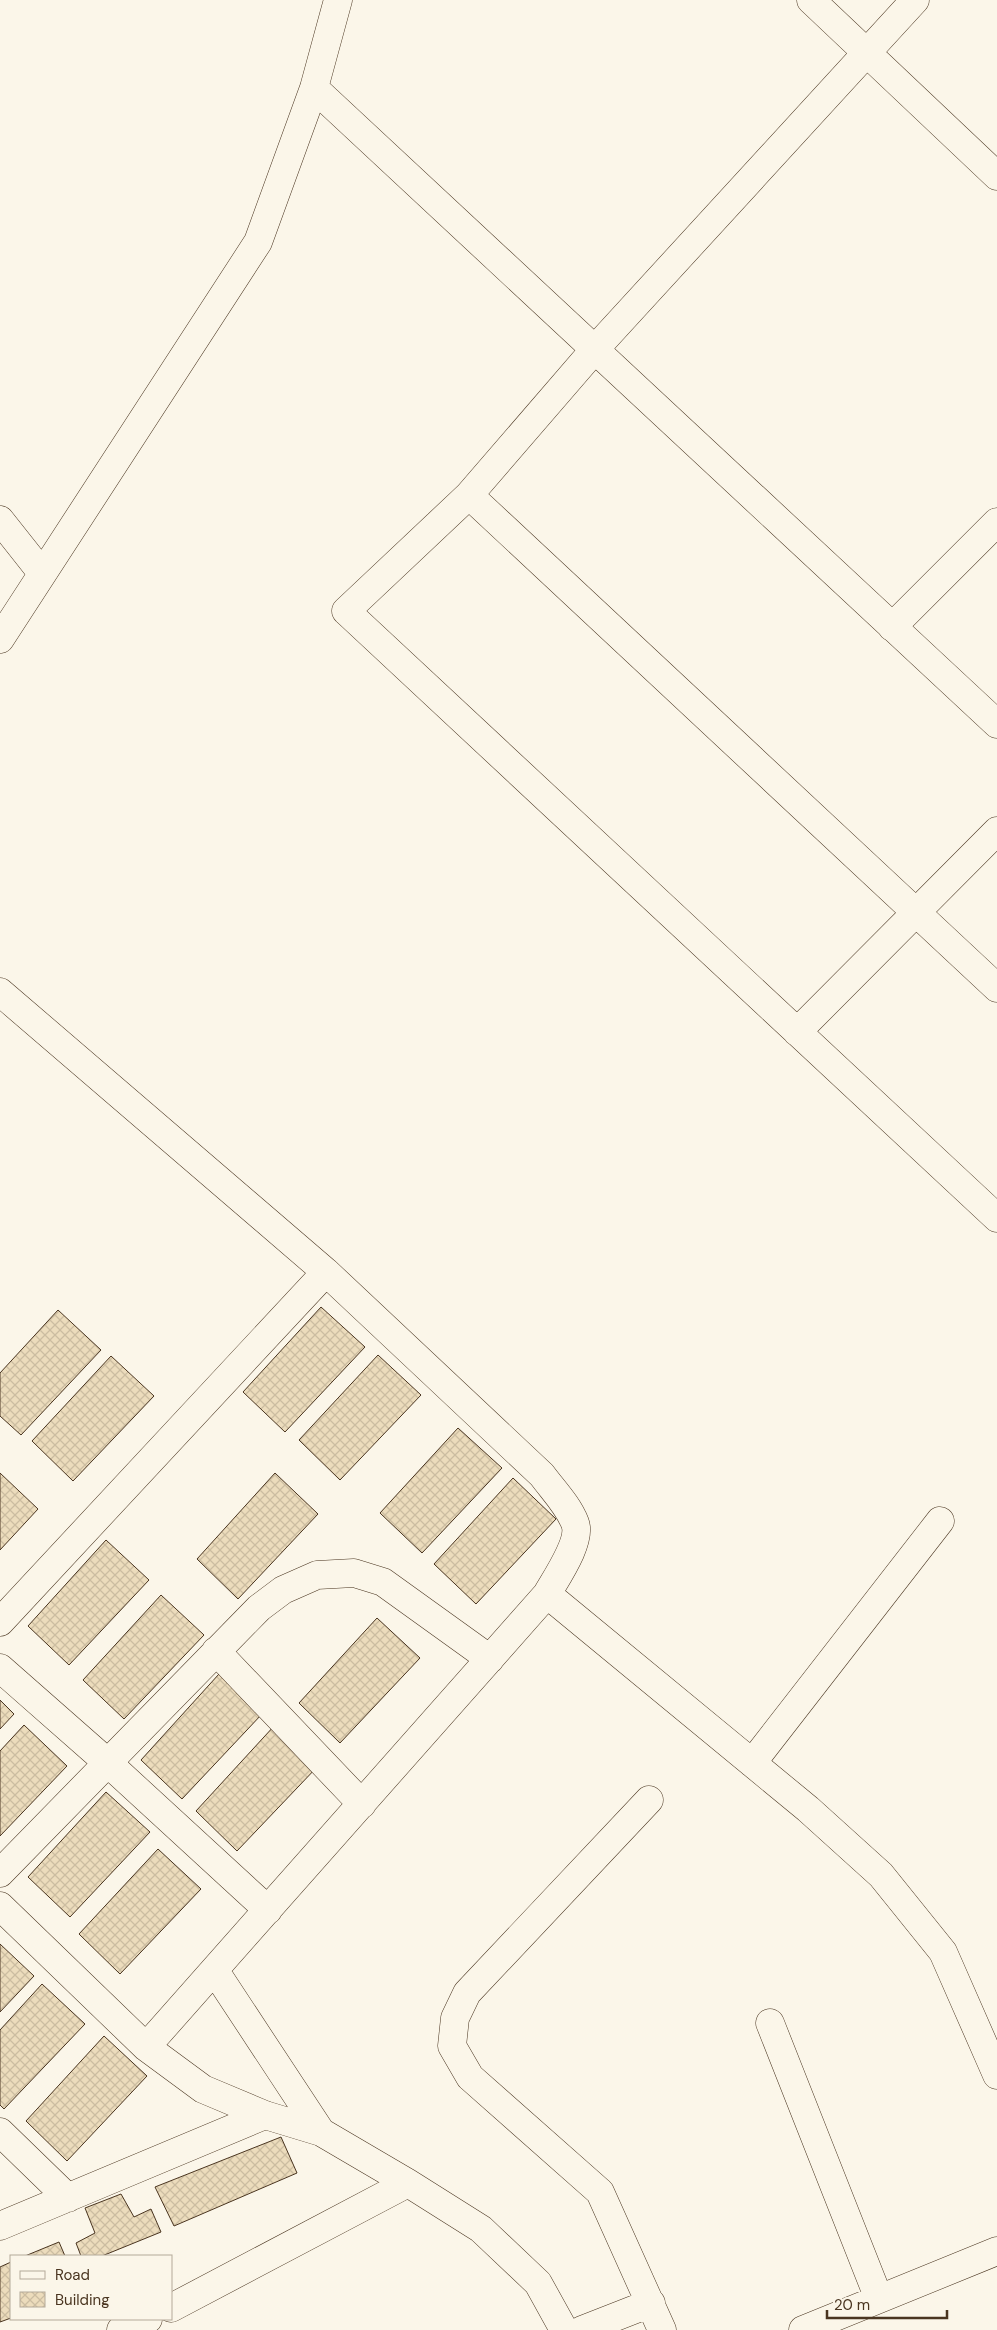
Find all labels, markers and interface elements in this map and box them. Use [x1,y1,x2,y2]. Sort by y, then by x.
legend [10,2255,172,2320]
text: Road [55,2265,90,2285]
scale bar [827,2288,947,2320]
text: Building [55,2290,110,2310]
text: 20 m [834,2295,870,2315]

